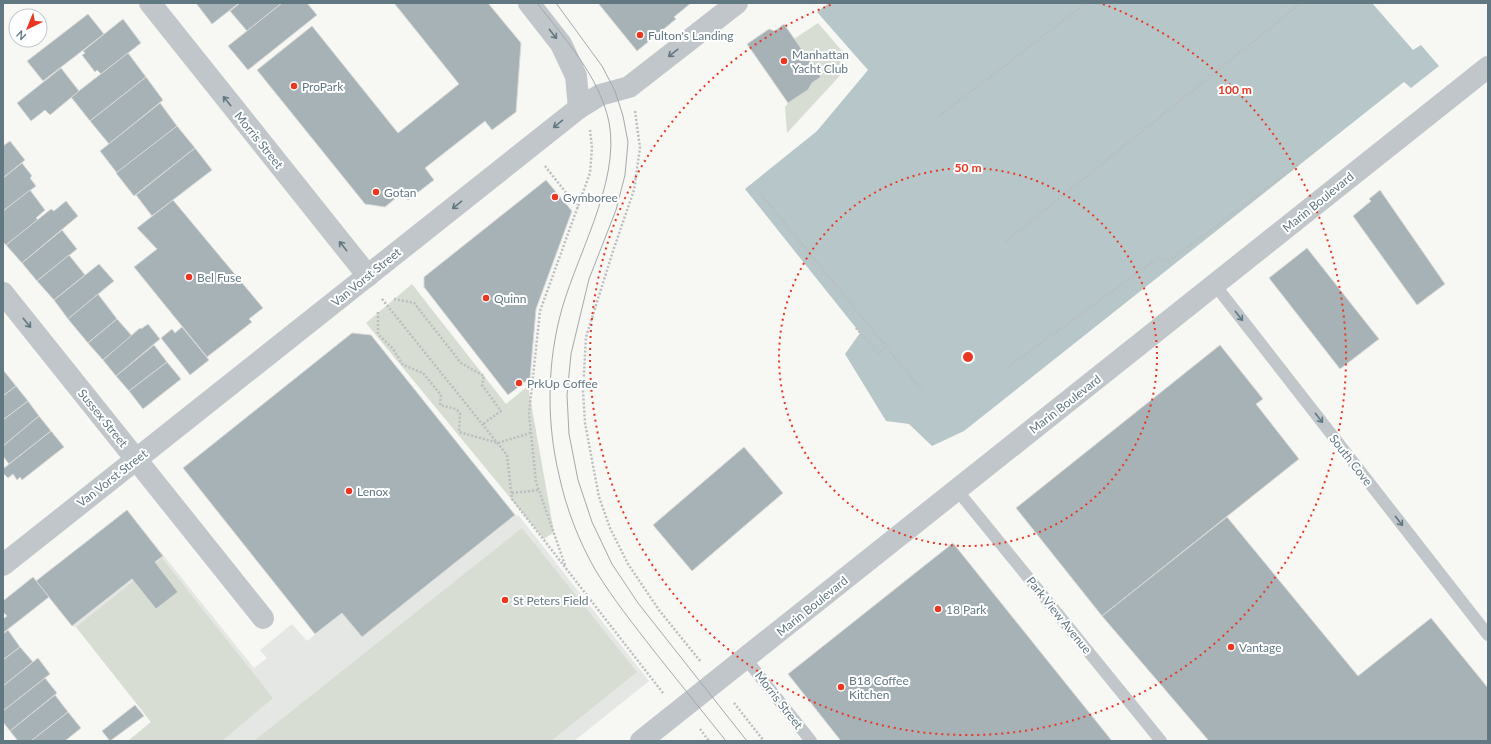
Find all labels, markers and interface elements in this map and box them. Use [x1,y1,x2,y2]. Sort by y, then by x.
north arrow [8,8,48,48]
text: N [13,28,28,43]
one-way arrow [548,28,557,39]
place label: Fulton's Landing [648,28,733,43]
marker: Fulton's Landing [635,30,645,40]
place label: Manhattan Yacht Club [792,47,849,76]
one-way arrow [668,49,679,57]
marker: Manhattan Yacht Club [779,56,789,66]
place label: ProPark [302,79,344,94]
marker: ProPark [289,81,299,91]
text: 100 m [1218,82,1252,97]
one-way arrow [223,95,232,106]
street label: Morris Street [231,108,287,172]
one-way arrow [553,120,564,128]
text: 50 m [955,160,981,175]
street label: Marin Boulevard [1279,169,1357,235]
place label: Gotan [384,185,416,200]
marker: Gotan [371,187,381,197]
place label: Gymboree [563,190,618,205]
marker: Gymboree [550,192,560,202]
one-way arrow [451,201,462,209]
one-way arrow [339,241,348,252]
street label: Van Vorst Street [328,244,404,310]
place label: Bel Fuse [197,270,241,285]
marker: Bel Fuse [184,272,194,282]
place label: Quinn [494,291,526,306]
marker: Quinn [481,293,491,303]
one-way arrow [1235,310,1243,321]
one-way arrow [23,318,32,329]
centre of rings [961,350,975,364]
street label: Marin Boulevard [1026,371,1104,437]
place label: PrkUp Coffee [527,376,598,391]
marker: PrkUp Coffee [514,378,524,388]
street label: Sussex Street [75,386,131,451]
one-way arrow [1315,413,1323,424]
street label: South Cove [1326,431,1376,489]
street label: Van Vorst Street [74,445,151,510]
place label: Lenox [357,484,388,499]
marker: Lenox [344,486,354,496]
one-way arrow [1394,515,1403,526]
street label: Marin Boulevard [773,573,851,639]
street label: Park View Avenue [1023,573,1095,657]
place label: St Peters Field [513,593,589,608]
marker: St Peters Field [500,595,510,605]
place label: 18 Park [946,602,987,617]
marker: 18 Park [933,604,943,614]
place label: Vantage [1239,640,1282,655]
marker: Vantage [1226,642,1236,652]
street label: Morris Street [752,668,807,732]
place label: B18 Coffee Kitchen [849,673,909,702]
marker: B18 Coffee Kitchen [836,682,846,692]

